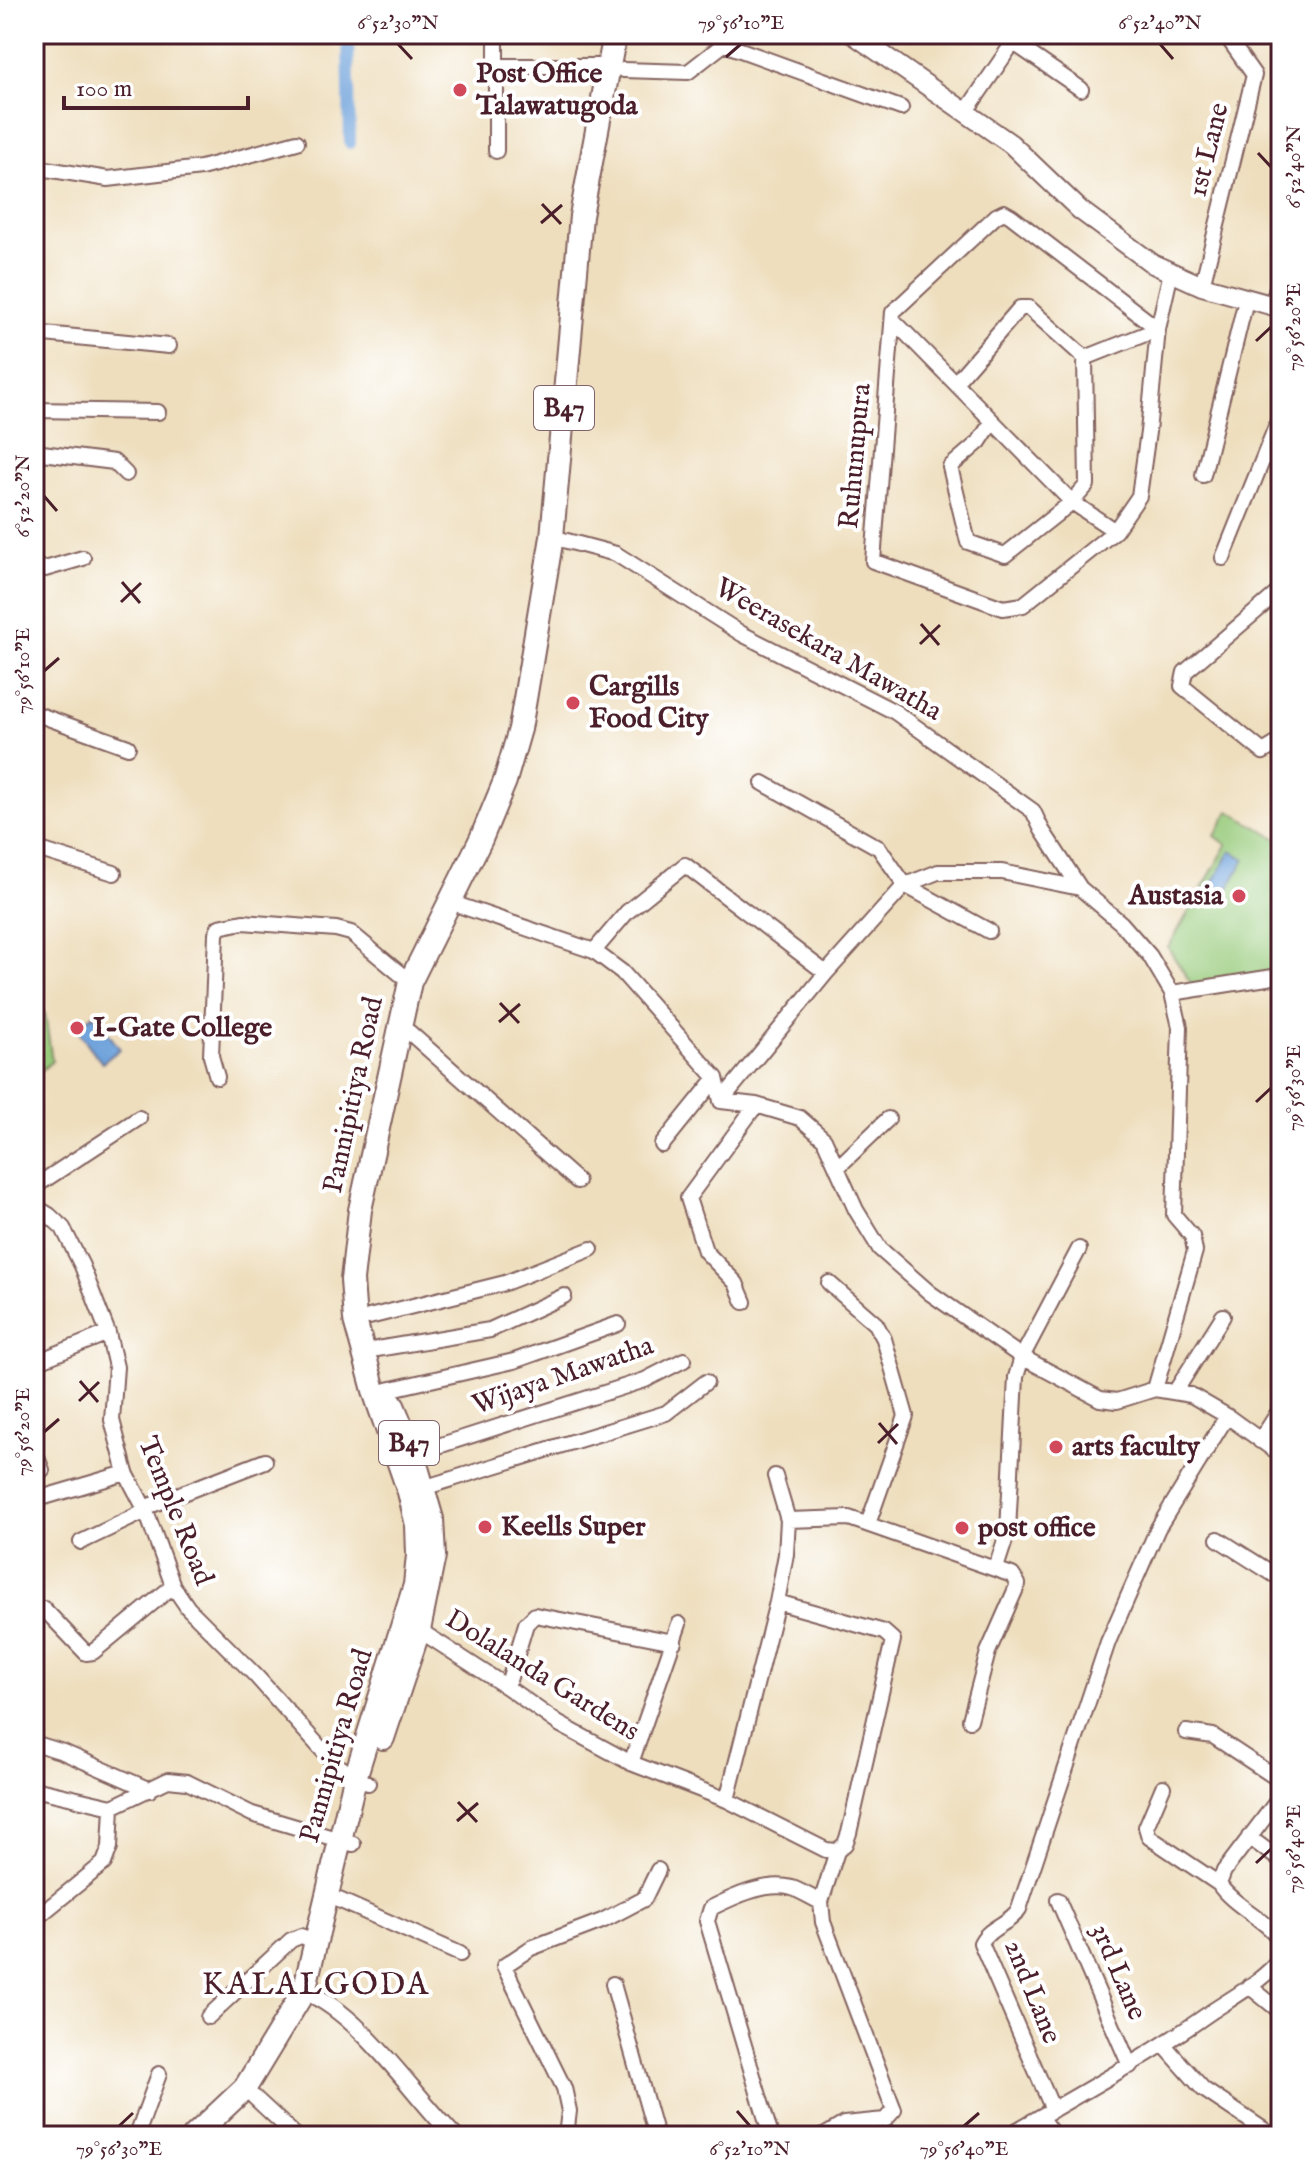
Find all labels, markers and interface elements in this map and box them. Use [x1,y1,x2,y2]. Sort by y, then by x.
text: 6°52'30"N [357,11,439,36]
text: 79°56'10"E [698,11,784,36]
text: 6°52'40"N [1118,11,1202,36]
place label: Post Office Talawatugoda [475,57,639,124]
scale bar [64,60,248,110]
text: 100 m [76,74,132,105]
marker: Post Office Talawatugoda [451,81,469,99]
street label: 1st Lane [1180,99,1238,201]
text: 6°52'40"N [1282,125,1307,209]
text: 79°56'20"E [1282,283,1307,371]
street label: Ruhunupura [832,381,880,530]
road number: B47 [534,386,594,430]
text: 6°52'20"N [11,454,36,538]
street label: Weerasekara Mawatha [708,571,949,730]
text: 79°56'10"E [11,628,36,714]
place label: Cargills Food City [589,670,710,737]
marker: Cargills Food City [564,694,582,712]
place label: Austasia [1128,879,1224,914]
marker: Austasia [1230,887,1248,905]
street label: Pannipitiya Road [316,994,392,1196]
place label: I-Gate College [93,1011,272,1046]
marker: I-Gate College [68,1019,86,1037]
text: 79°56'30"E [1282,1045,1307,1131]
street label: Wijaya Mawatha [468,1328,659,1423]
text: 79°56'20"E [11,1388,36,1476]
road number: B47 [379,1421,439,1465]
place label: arts faculty [1072,1430,1201,1465]
street label: Temple Road [129,1432,221,1591]
marker: arts faculty [1047,1438,1065,1456]
place label: Keells Super [501,1510,646,1545]
place label: post office [977,1511,1096,1546]
marker: Keells Super [476,1518,494,1536]
marker: post office [953,1519,971,1537]
street label: Dolalanda Gardens [438,1602,646,1750]
street label: Pannipitiya Road [293,1645,381,1847]
text: 79°56'40"E [1282,1804,1307,1893]
street label: 3rd Lane [1082,1918,1154,2026]
street label: 2nd Lane [995,1935,1069,2049]
district label: KALALGODA [202,1965,430,2006]
text: 79°56'30"E [76,2137,162,2162]
text: 6°52'10"N [709,2137,791,2162]
text: 79°56'40"E [920,2137,1009,2162]

